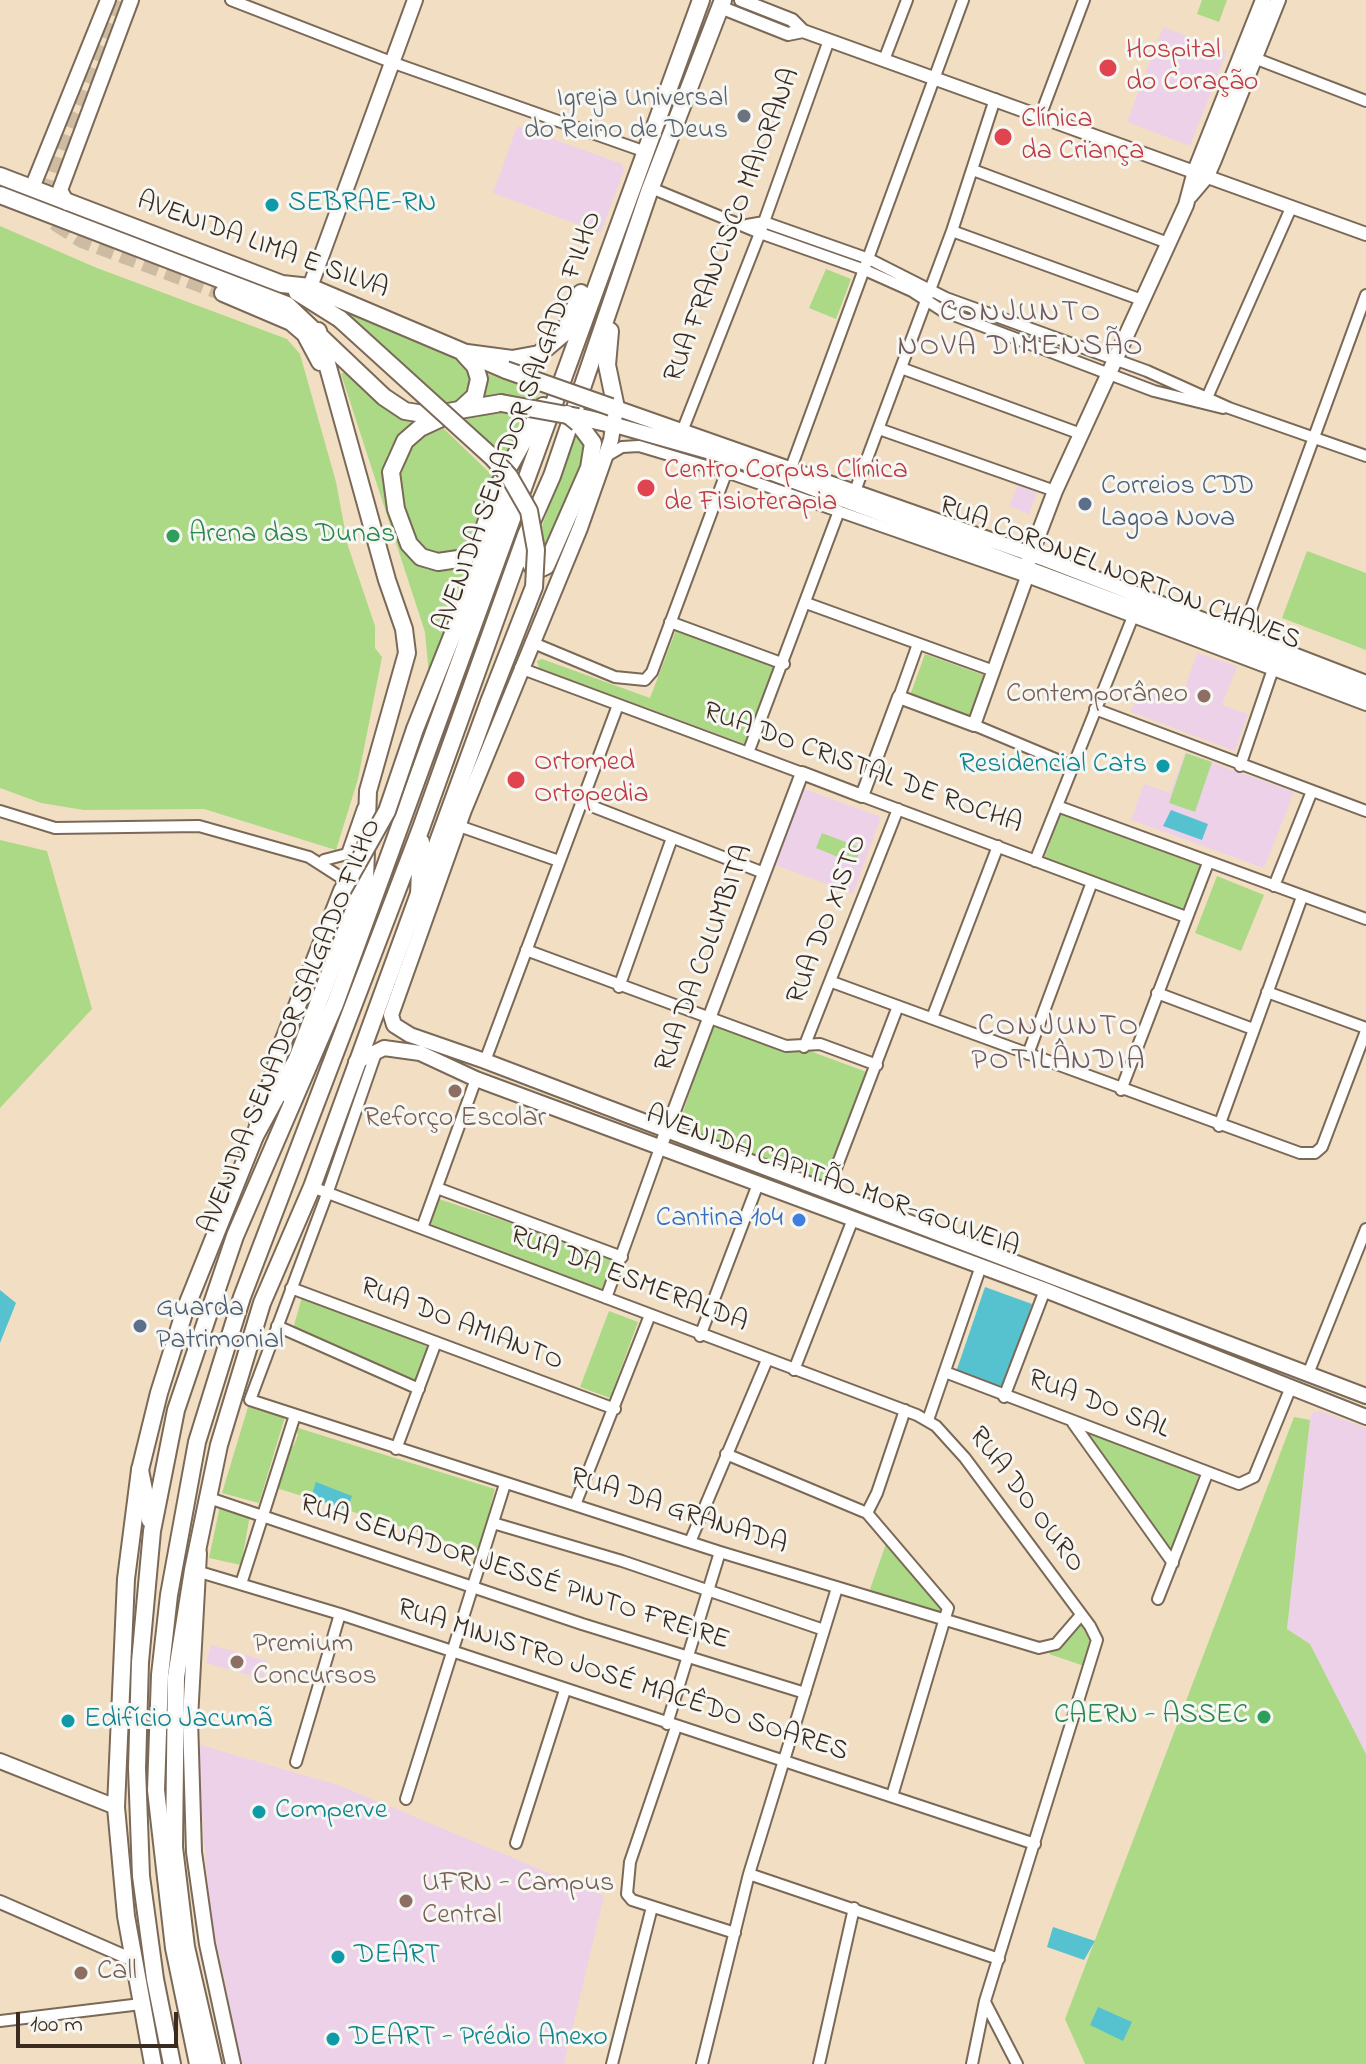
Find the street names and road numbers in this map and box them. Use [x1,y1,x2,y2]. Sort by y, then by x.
street label: RUA FRANCISCO MAIORANA [659,64,809,388]
street label: AVENIDA LIMA E SILVA [132,186,392,308]
street label: AVENIDA SENADOR SALGADO FILHO [428,207,612,637]
street label: RUA CORONEL NORTON CHAVES [934,490,1304,660]
street label: RUA DO CRISTAL DE ROCHA [698,697,1026,843]
street label: AVENIDA SENADOR SALGADO FILHO [193,815,391,1239]
street label: RUA DO XISTO [781,831,877,1009]
street label: RUA DA COLUMBITA [649,841,763,1077]
street label: AVENIDA CAPITÃO MOR-GOUVEIA [641,1100,1023,1266]
street label: RUA DA ESMERALDA [504,1220,752,1342]
street label: RUA DO AMIANTO [355,1272,567,1380]
street label: RUA DO SAL [1022,1364,1174,1448]
street label: RUA DO OURO [959,1422,1091,1580]
street label: RUA DA GRANADA [565,1462,791,1564]
street label: RUA SENADOR JESSÉ PINTO FREIRE [295,1489,733,1659]
street label: RUA MINISTRO JOSÉ MACÊDO SOARES [392,1593,852,1771]

